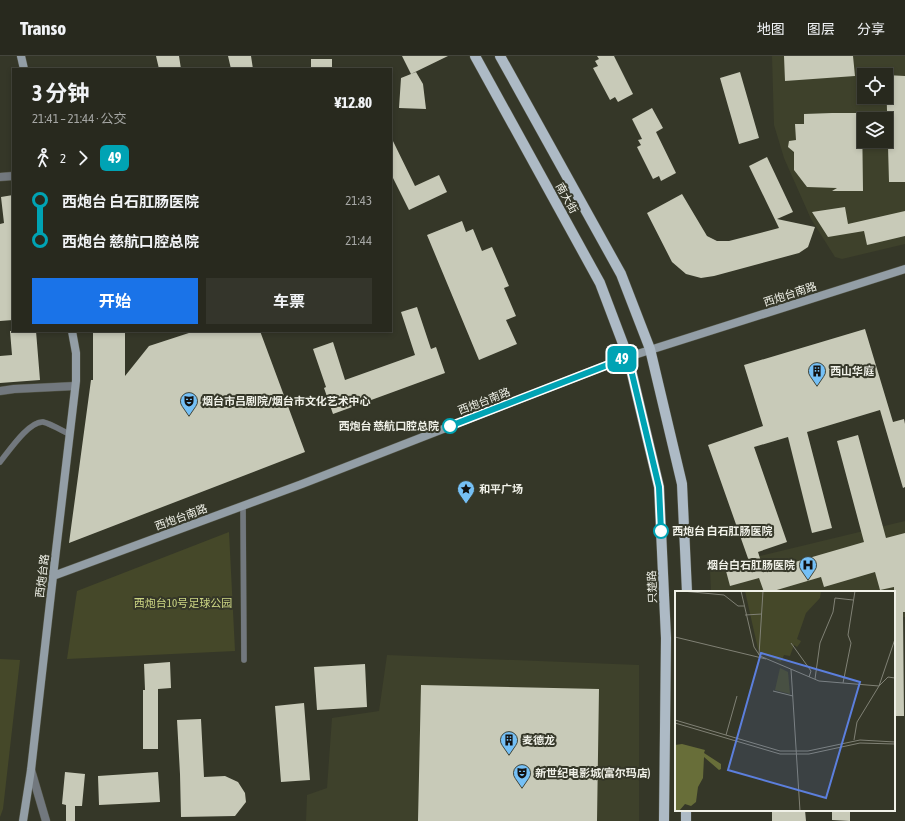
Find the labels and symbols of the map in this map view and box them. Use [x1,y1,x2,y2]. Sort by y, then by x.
street label: 南大街 [554,181,580,215]
street label: 西炮台南路 [762,280,818,308]
line badge: 49 [604,346,640,372]
building icon: 西山华庭 [807,361,827,386]
place label: 西山华庭 [830,365,874,377]
street label: 西炮台南路 [456,386,512,416]
theatre icon: 烟台市吕剧院/烟台市文化艺术中心 [179,391,199,416]
place label: 烟台市吕剧院/烟台市文化艺术中心 [202,395,371,407]
marker: 西炮台 慈航口腔总院 [442,418,458,434]
place label: 西炮台 慈航口腔总院 [338,420,439,432]
place icon: 和平广场 [456,479,476,504]
place label: 和平广场 [479,483,523,495]
street label: 西炮台南路 [153,502,209,532]
marker: 西炮台 白石肛肠医院 [653,523,669,539]
place label: 西炮台 白石肛肠医院 [672,525,773,537]
street label: 西炮台路 [33,553,51,599]
hospital icon: 烟台白石肛肠医院 [798,555,818,580]
place label: 烟台白石肛肠医院 [707,559,795,571]
street label: 只楚路 [645,570,659,604]
inset map [675,591,895,811]
park label: 西炮台10号足球公园 [134,597,232,609]
building icon: 麦德龙 [499,730,519,755]
place label: 麦德龙 [522,734,555,746]
theatre icon: 新世纪电影城(富尔玛店) [512,763,532,788]
place label: 新世纪电影城(富尔玛店) [535,767,651,779]

